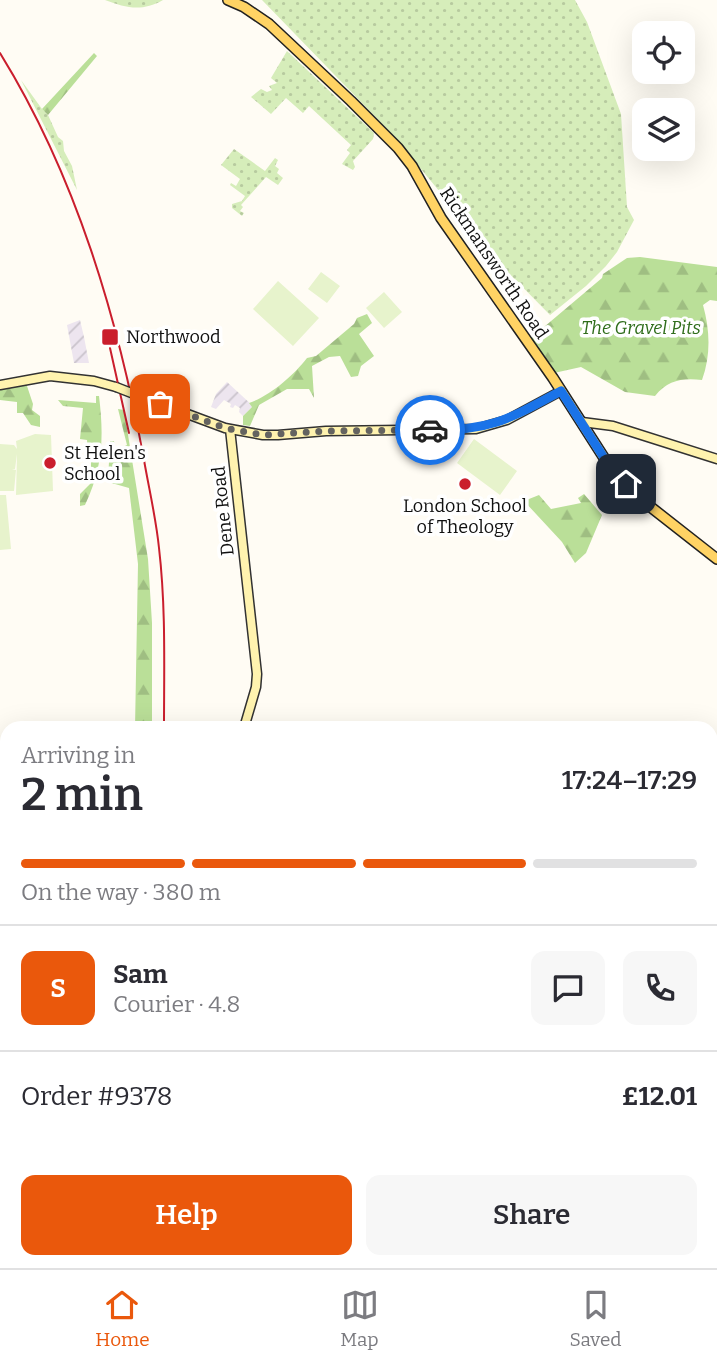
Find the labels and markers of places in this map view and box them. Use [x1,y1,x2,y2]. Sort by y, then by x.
place label: Northwood [126,326,221,348]
marker: Northwood [100,327,120,347]
pin [130,374,190,434]
place label: St Helen's School [64,442,146,485]
pin [596,454,656,514]
marker: St Helen's School [42,455,58,471]
marker: London School of Theology [457,476,473,492]
place label: London School of Theology [403,495,527,538]

